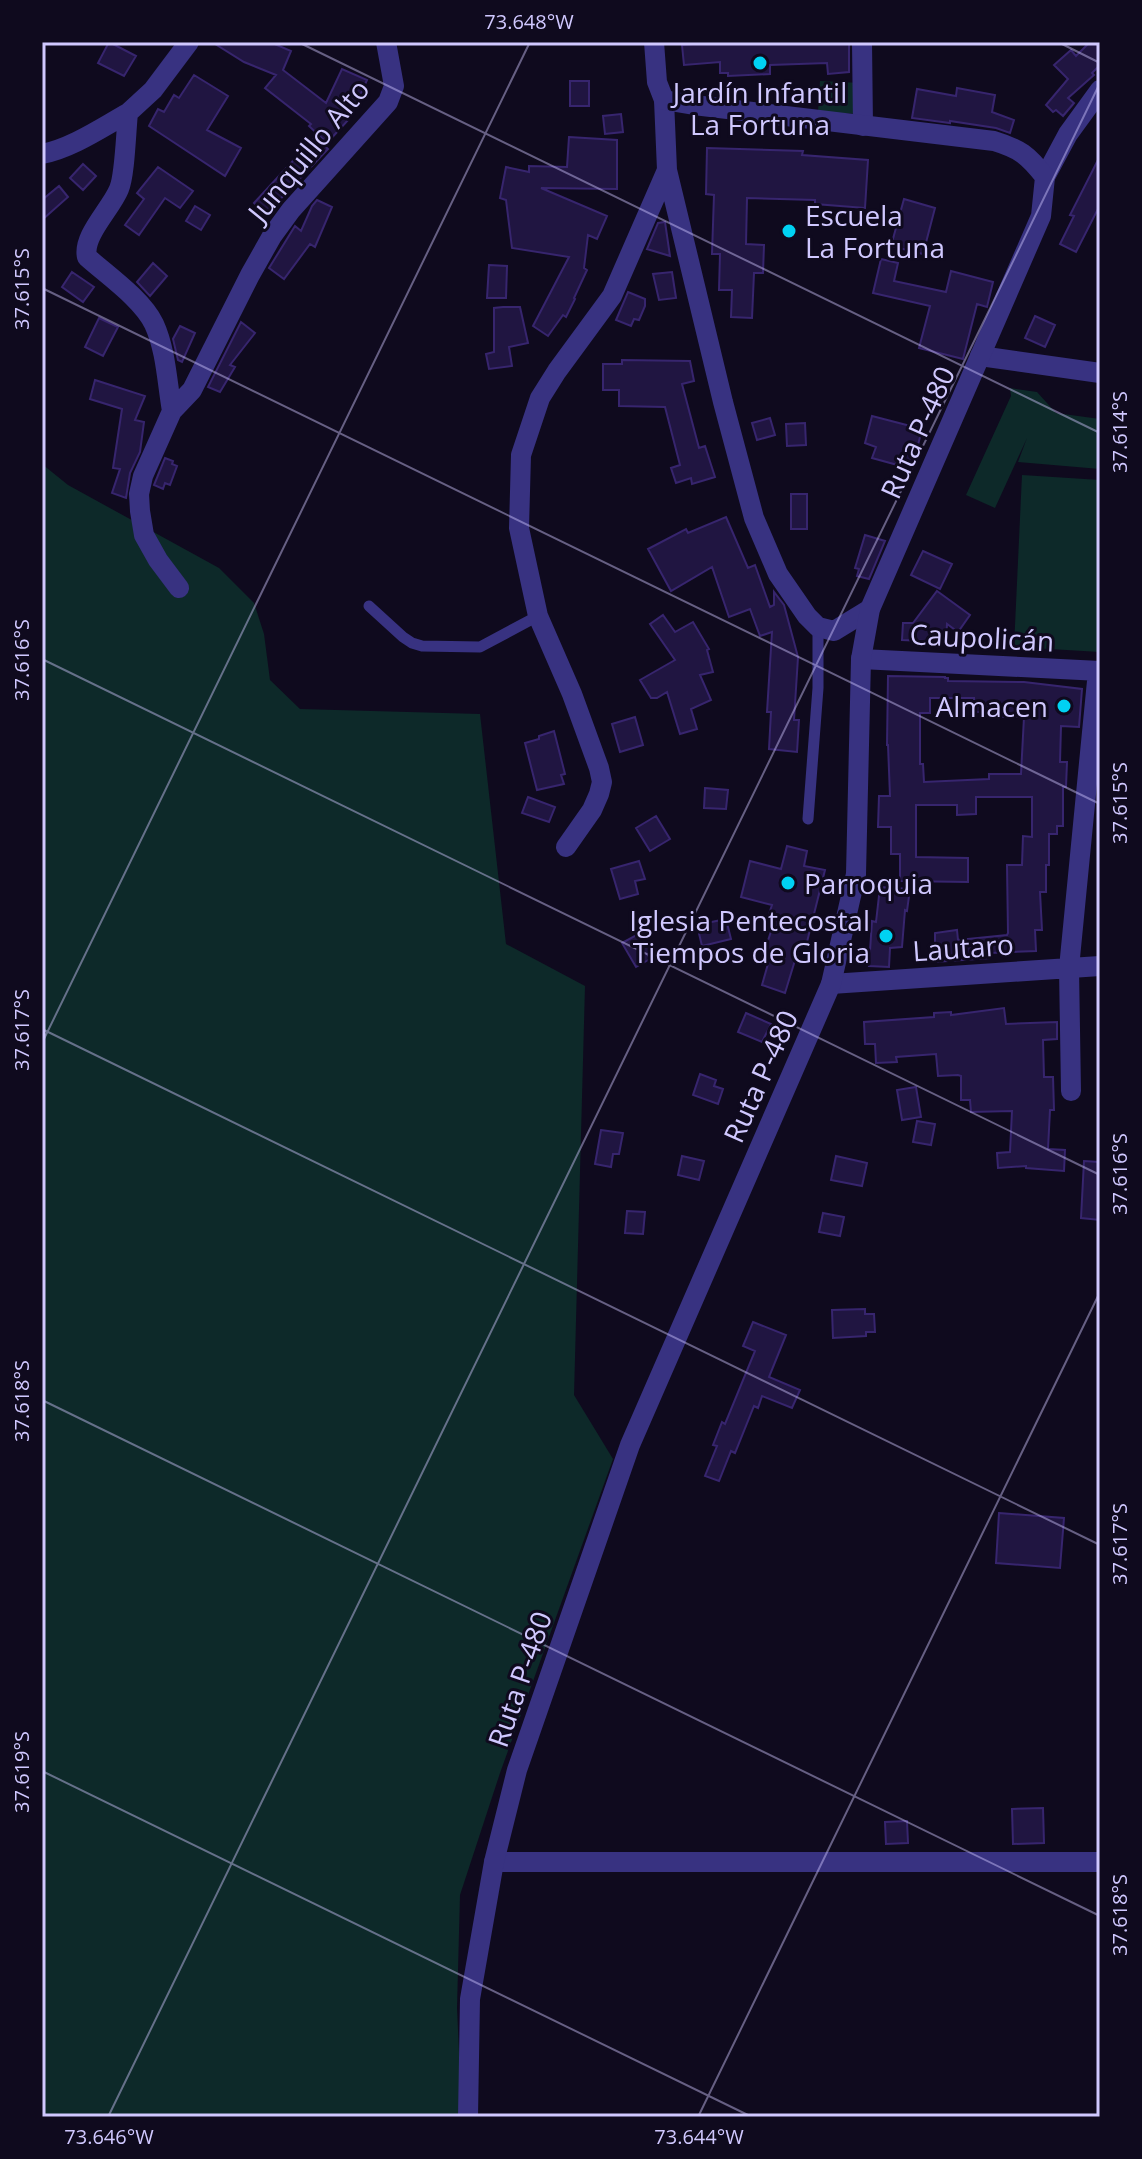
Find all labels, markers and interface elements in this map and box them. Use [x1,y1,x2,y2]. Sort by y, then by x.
text: 73.648°W [484,8,574,35]
marker: Jardín Infantil La Fortuna [751,54,769,72]
street label: Junquillo Alto [237,71,377,232]
place label: Jardín Infantil La Fortuna [670,73,847,143]
place label: Escuela La Fortuna [805,196,945,266]
marker: Escuela La Fortuna [780,222,798,240]
text: 37.615°S [8,248,35,330]
street label: Ruta P-480 [871,360,963,504]
text: 37.614°S [1106,391,1133,473]
street label: Caupolicán [909,614,1055,660]
text: 37.616°S [8,619,35,701]
place label: Almacen [935,687,1048,725]
marker: Almacen [1055,697,1073,715]
text: 37.615°S [1106,762,1133,844]
place label: Parroquia [804,864,933,902]
marker: Parroquia [779,874,797,892]
place label: Iglesia Pentecostal Tiempos de Gloria [629,901,870,971]
street label: Lautaro [911,925,1015,969]
marker: Iglesia Pentecostal Tiempos de Gloria [877,927,895,945]
text: 37.617°S [8,989,35,1071]
street label: Ruta P-480 [714,1004,806,1148]
text: 37.616°S [1106,1133,1133,1215]
text: 37.618°S [8,1360,35,1442]
text: 37.617°S [1106,1503,1133,1585]
street label: Ruta P-480 [478,1606,560,1752]
text: 37.619°S [8,1731,35,1813]
text: 37.618°S [1106,1874,1133,1956]
text: 73.646°W [64,2123,154,2150]
text: 73.644°W [654,2123,744,2150]

